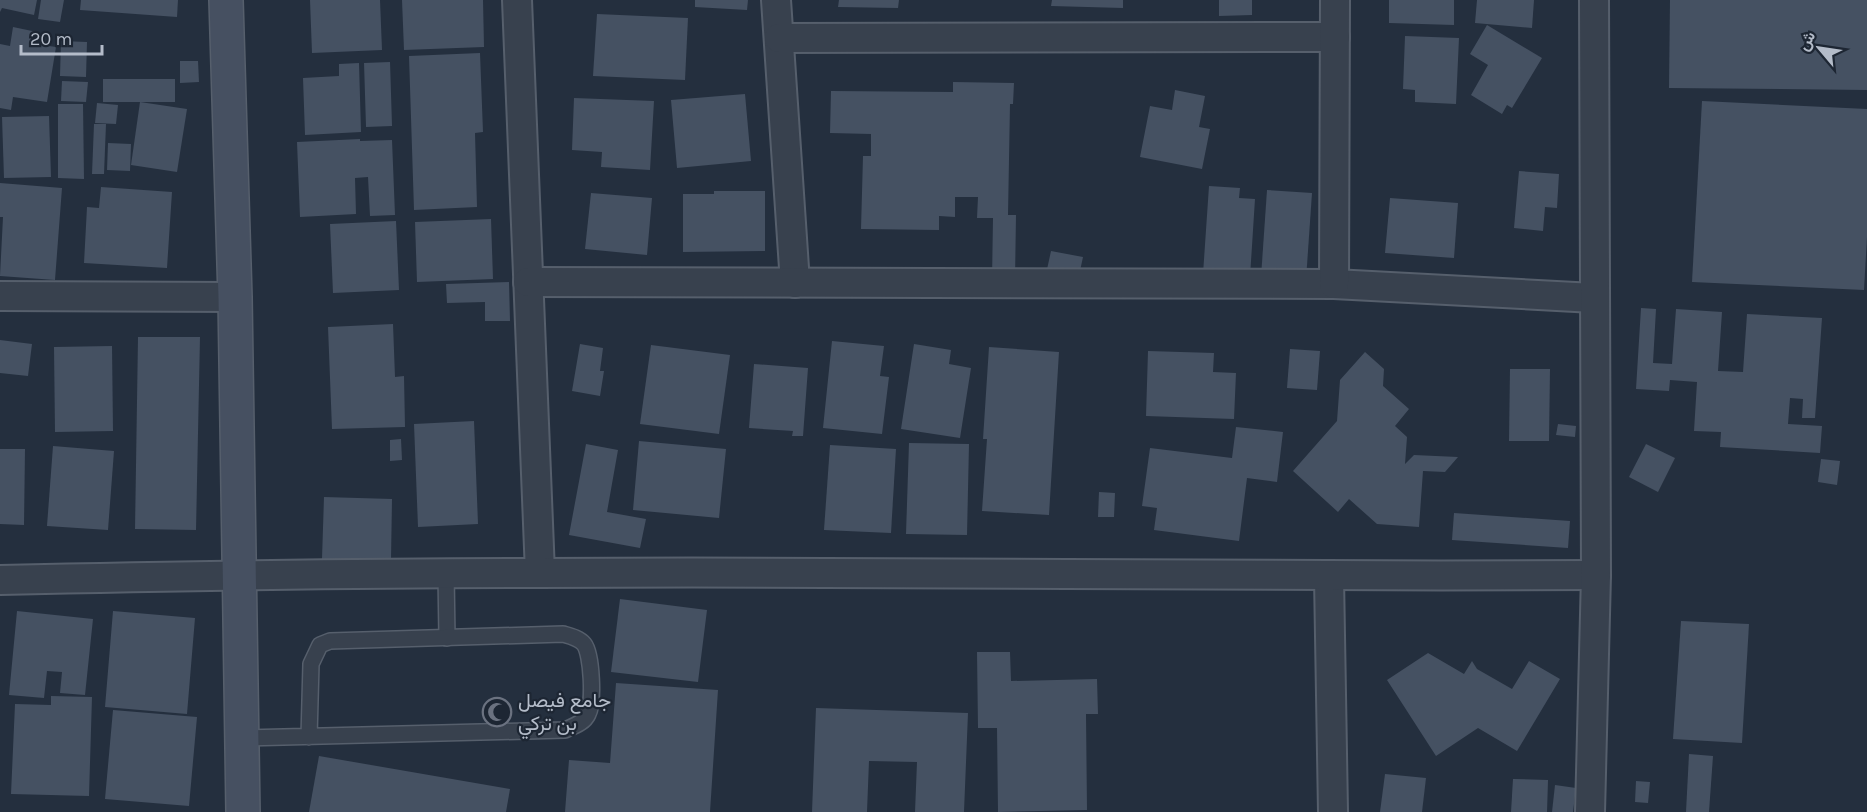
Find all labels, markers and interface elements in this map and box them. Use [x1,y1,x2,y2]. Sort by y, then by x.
scale bar [21,18,102,56]
north arrow [1789,18,1849,78]
text: 20 m [30,28,72,50]
text: ش [1793,28,1819,54]
place label: جامع فيصل بن تركي [518,689,611,740]
mosque icon: جامع فيصل بن تركي [481,696,513,728]

